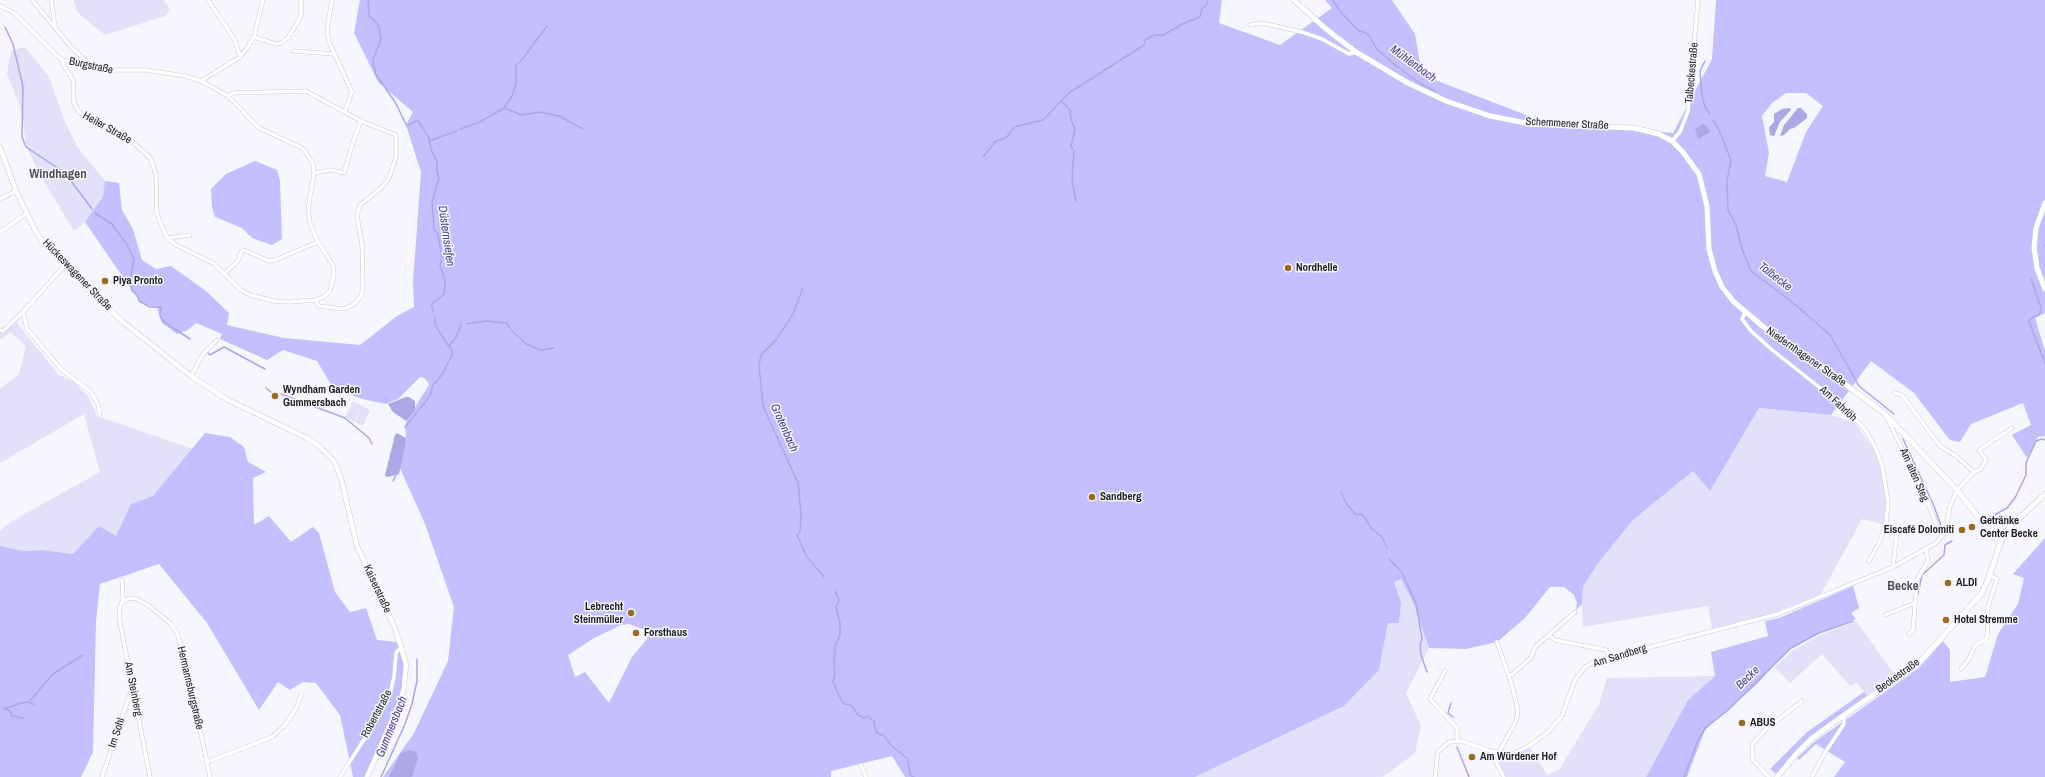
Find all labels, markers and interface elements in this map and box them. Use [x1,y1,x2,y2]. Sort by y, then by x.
water label: Mühlenbach [1387,42,1439,86]
street label: Talbeckestraße [1683,42,1701,104]
street label: Burgstraße [68,55,114,77]
street label: Heiler Straße [80,109,134,147]
street label: Schemmener Straße [1525,115,1609,133]
district label: Windhagen [29,167,87,183]
water label: Düsternsiefen [435,205,457,267]
street label: Hückeswagener Straße [40,237,114,313]
water label: Talbecke [1755,259,1795,295]
place label: Nordhelle [1296,261,1338,275]
marker: Nordhelle [1283,263,1293,273]
place label: Piya Pronto [113,274,163,288]
marker: Piya Pronto [100,276,110,286]
street label: Niedernhagener Straße [1763,324,1849,390]
place label: Wyndham Garden Gummersbach [283,383,360,409]
street label: Am Fahrlöh [1817,383,1859,425]
marker: Wyndham Garden Gummersbach [270,391,280,401]
water label: Grotenbach [767,402,801,454]
street label: Am alten Steg [1896,446,1932,504]
place label: Sandberg [1100,490,1142,504]
marker: Sandberg [1087,492,1097,502]
place label: Getränke Center Becke [1980,514,2038,540]
marker: Getränke Center Becke [1967,522,1977,532]
place label: Eiscafé Dolomiti [1884,523,1954,537]
marker: Eiscafé Dolomiti [1957,525,1967,535]
street label: Kaiserstraße [360,563,394,615]
place label: ALDI [1956,576,1977,590]
marker: ALDI [1943,578,1953,588]
district label: Becke [1887,579,1919,595]
place label: Lebrecht Steinmüller [574,600,623,626]
marker: Lebrecht Steinmüller [626,608,636,618]
place label: Hotel Stremme [1954,613,2018,627]
marker: Hotel Stremme [1941,615,1951,625]
place label: Forsthaus [644,626,687,640]
marker: Forsthaus [631,628,641,638]
street label: Am Sandberg [1592,642,1648,670]
street label: Hermannsburgstraße [174,645,206,731]
street label: Beckestraße [1874,656,1922,696]
street label: Am Steinberg [121,661,145,717]
water label: Becke [1733,663,1763,693]
street label: Robertstraße [359,688,395,740]
water label: Gummersbach [373,694,411,760]
street label: Im Sohl [106,716,128,750]
place label: ABUS [1750,716,1776,730]
marker: ABUS [1737,718,1747,728]
place label: Am Würdener Hof [1480,750,1557,764]
marker: Am Würdener Hof [1467,752,1477,762]

